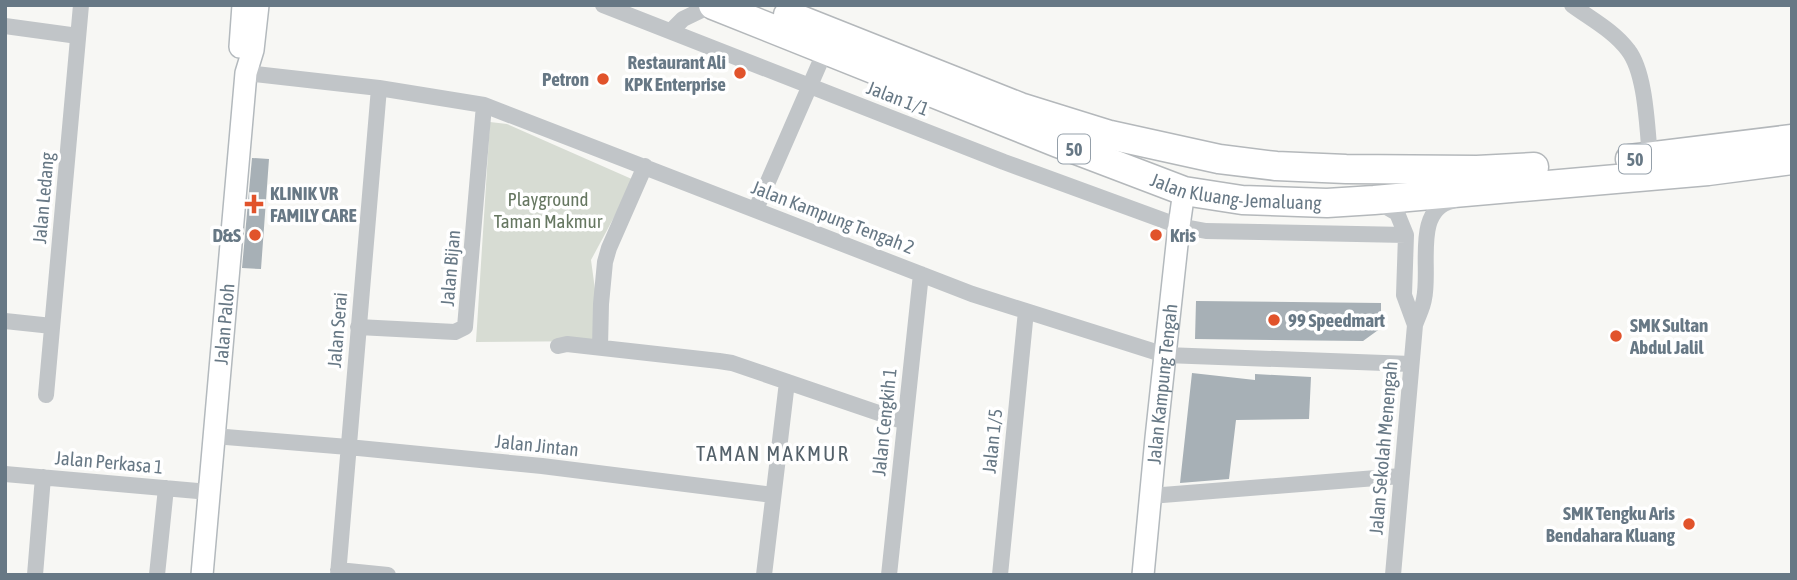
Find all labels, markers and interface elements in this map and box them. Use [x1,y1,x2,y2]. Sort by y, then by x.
place label: Restaurant Ali KPK Enterprise [624,51,726,95]
marker: Restaurant Ali KPK Enterprise [732,65,748,81]
place label: Petron [542,68,589,90]
marker: Petron [595,71,611,87]
street label: Jalan 1/1 [864,76,932,120]
road number: 50 [1058,134,1090,164]
road number: 50 [1619,144,1651,174]
street label: Jalan Ledang [28,151,58,245]
street label: Jalan Kluang-Jemaluang [1147,168,1323,214]
street label: Jalan Kampung Tengah 2 [748,176,918,258]
place label: KLINIK VR FAMILY CARE [270,182,357,226]
park label: Playground Taman Makmur [494,188,603,232]
marker: KLINIK VR FAMILY CARE [244,194,264,214]
place label: D&S [212,224,241,246]
place label: Kris [1170,224,1196,246]
marker: D&S [247,227,263,243]
marker: Kris [1148,227,1164,243]
street label: Jalan Bijan [436,229,464,307]
street label: Jalan Paloh [209,282,239,365]
street label: Jalan Serai [323,291,351,369]
street label: Jalan Kampung Tengah [1143,303,1181,465]
place label: 99 Speedmart [1288,309,1385,331]
marker: 99 Speedmart [1266,312,1282,328]
place label: SMK Sultan Abdul Jalil [1629,314,1708,358]
marker: SMK Sultan Abdul Jalil [1608,328,1624,344]
street label: Jalan Sekolah Menengah [1364,360,1402,536]
street label: Jalan Cengkih 1 [867,367,901,477]
street label: Jalan 1/5 [978,408,1006,474]
street label: Jalan Jintan [494,430,580,460]
district label: TAMAN MAKMUR [696,441,850,465]
street label: Jalan Perkasa 1 [54,446,164,478]
place label: SMK Tengku Aris Bendahara Kluang [1546,502,1676,546]
marker: SMK Tengku Aris Bendahara Kluang [1681,516,1697,532]

